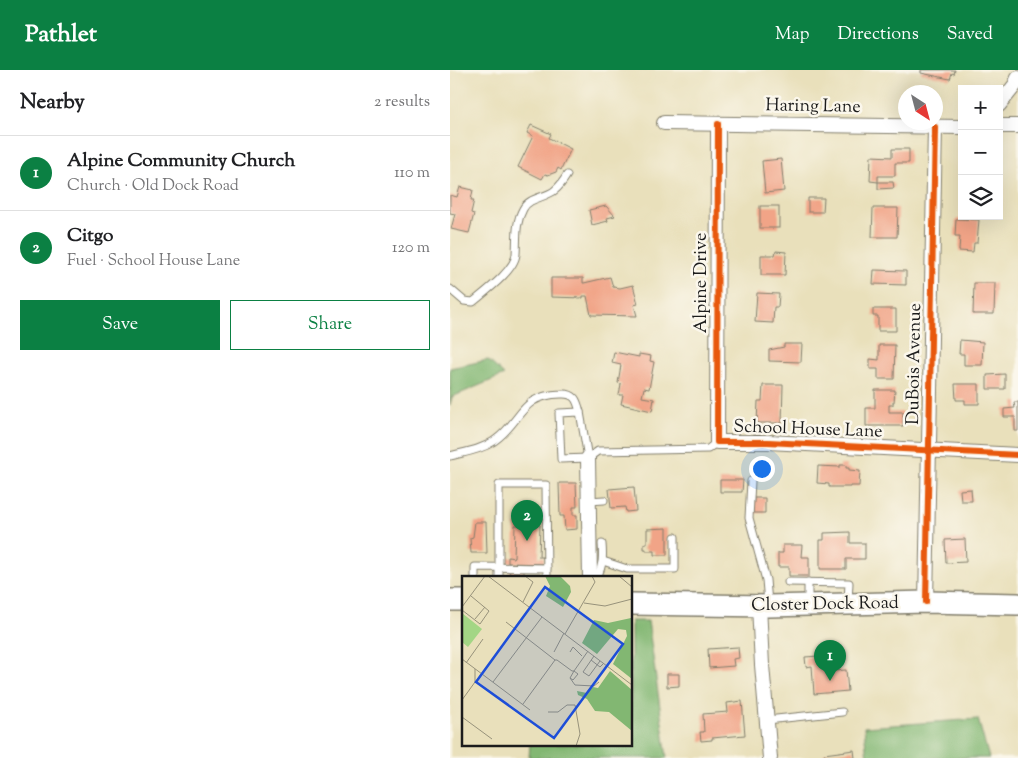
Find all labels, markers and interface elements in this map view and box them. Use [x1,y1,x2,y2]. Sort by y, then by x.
text: Pathlet [25,18,97,52]
text: Map [775,22,810,48]
text: Directions [838,22,919,48]
text: Saved [947,22,993,48]
north arrow [898,85,943,130]
map controls [958,85,1003,220]
button: + [958,85,1003,130]
text: Nearby [20,88,85,118]
text: 2 results [374,91,430,114]
street label: Haring Lane [765,93,861,121]
button: − [958,130,1003,175]
text: Alpine Community Church [67,148,295,175]
text: 1 [33,162,39,185]
text: 110 m [394,162,430,185]
text: Church · Old Dock Road [67,175,239,198]
button: layers [958,175,1003,220]
text: Citgo [67,223,113,250]
street label: Alpine Drive [689,233,715,333]
text: 2 [32,237,40,260]
text: 120 m [392,237,430,260]
text: Fuel · School House Lane [67,250,240,273]
button: Save [20,300,220,350]
button: Share [230,300,430,350]
street label: DuBois Avenue [901,303,929,425]
street label: School House Lane [733,414,883,446]
your location [749,456,775,482]
pin: 2 [511,500,543,541]
inset map [462,576,632,746]
street label: Closter Dock Road [751,591,899,619]
pin: 1 [814,640,846,681]

